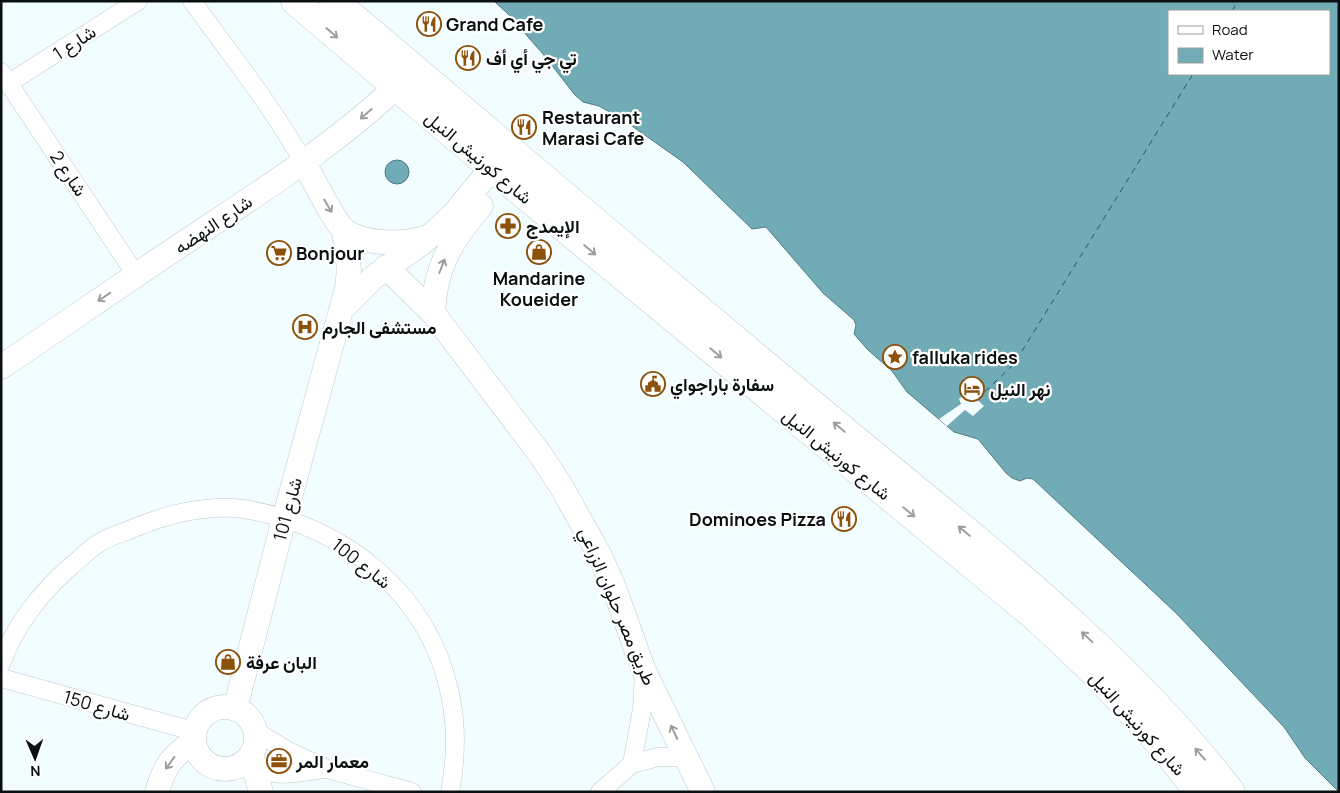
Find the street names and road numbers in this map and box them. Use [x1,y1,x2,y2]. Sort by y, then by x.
street label: شارع 1 [48,19,101,66]
street label: شارع كورنيش النيل [420,105,538,210]
street label: شارع 2 [44,146,93,201]
street label: شارع النهضه [169,189,257,260]
street label: شارع كورنيش النيل [777,403,896,506]
street label: شارع 101 [267,475,308,544]
street label: طريق مصر حلوان الزراعي [570,523,662,690]
street label: شارع 100 [327,532,396,594]
street label: شارع كورنيش النيل [1084,666,1191,781]
street label: شارع 150 [61,684,133,727]

